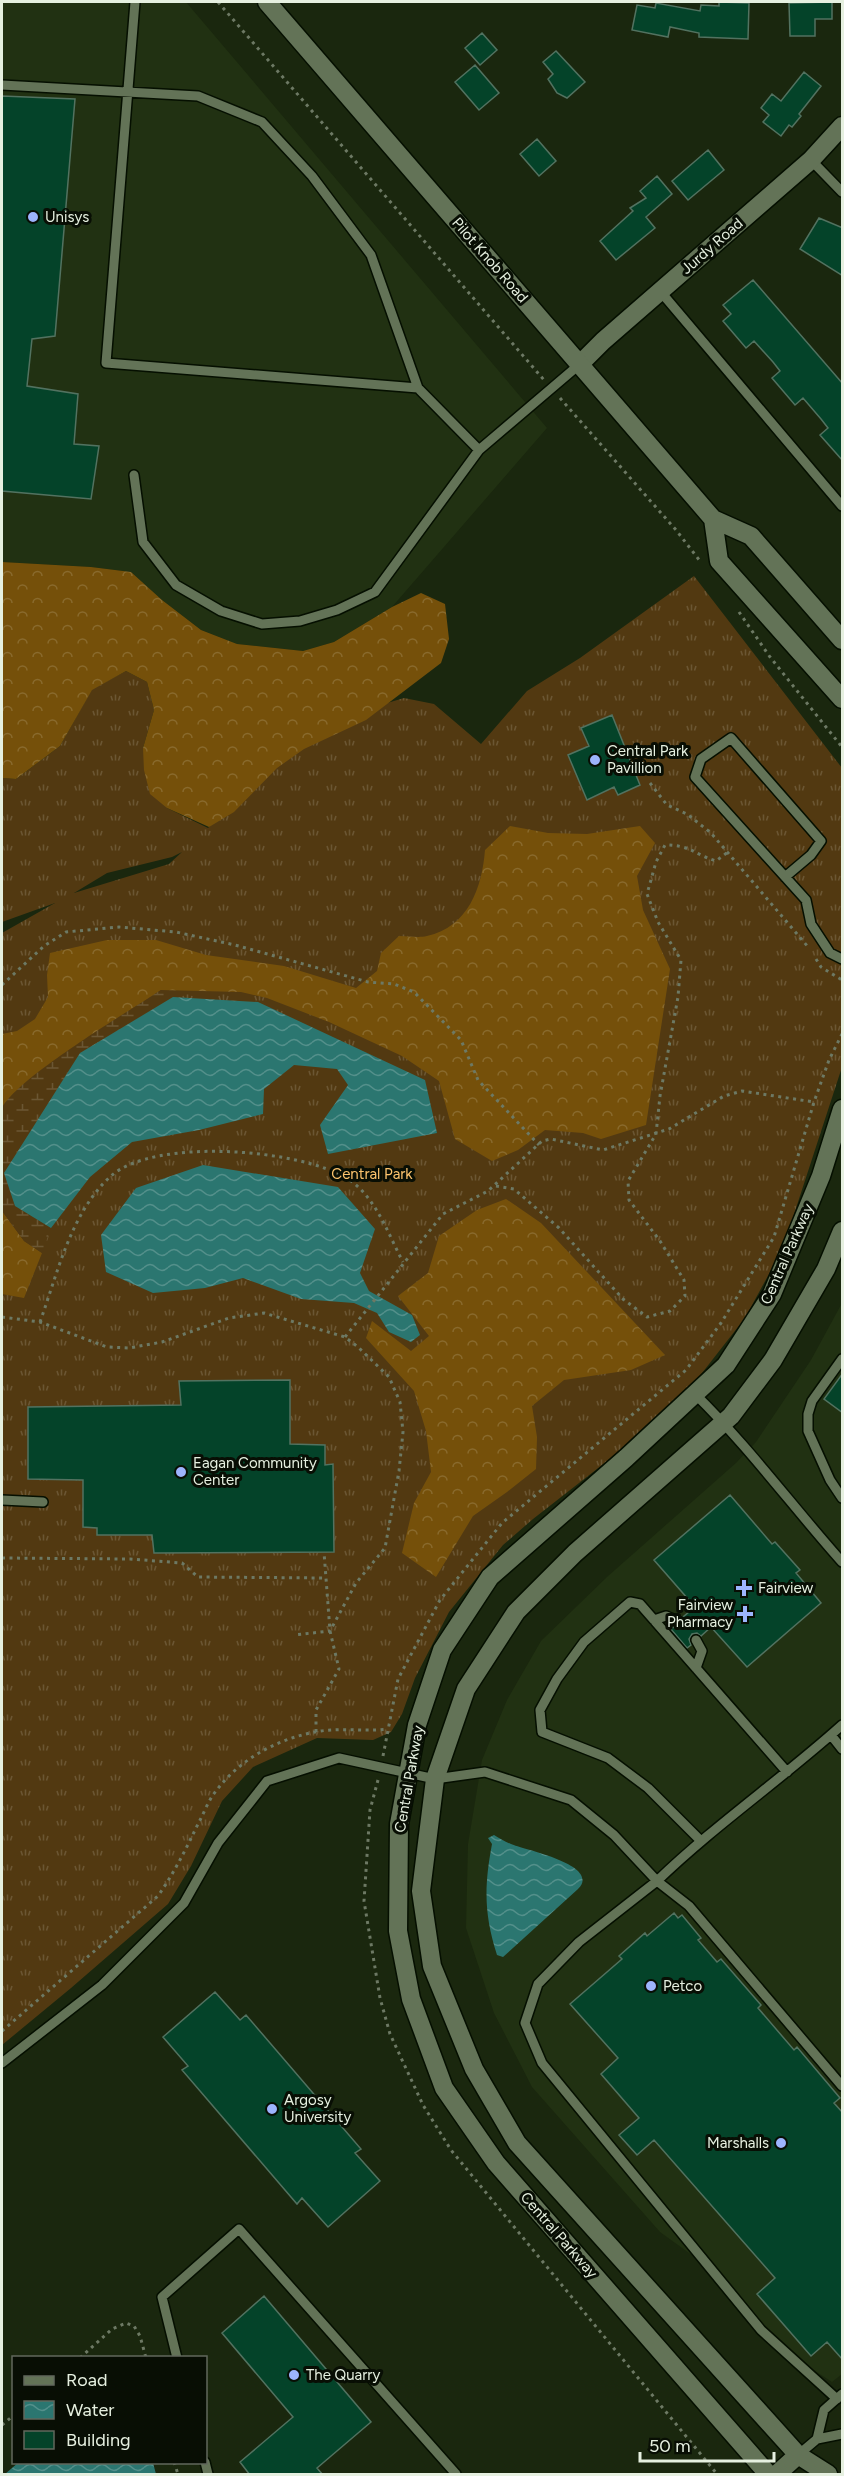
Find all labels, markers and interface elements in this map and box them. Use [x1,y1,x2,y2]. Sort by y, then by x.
place label: Unisys [45,208,89,226]
marker: Unisys [26,210,40,224]
street label: Pilot Knob Road [448,214,532,306]
street label: Jurdy Road [677,214,747,278]
place label: Central Park Pavillion [607,742,689,777]
marker: Central Park Pavillion [588,753,602,767]
park label: Central Park [331,1165,413,1183]
street label: Central Parkway [757,1201,817,1307]
place label: Eagan Community Center [193,1454,317,1489]
marker: Eagan Community Center [174,1465,188,1479]
marker: Fairview [735,1579,753,1597]
place label: Fairview [758,1579,814,1597]
place label: Fairview Pharmacy [667,1596,733,1631]
marker: Fairview Pharmacy [738,1607,752,1621]
street label: Central Parkway [391,1724,427,1834]
place label: Petco [663,1977,702,1995]
marker: Petco [644,1979,658,1993]
place label: Argosy University [284,2091,351,2126]
marker: Argosy University [265,2102,279,2116]
place label: Marshalls [707,2134,769,2152]
marker: Marshalls [774,2136,788,2150]
street label: Central Parkway [517,2188,601,2282]
legend [12,2356,207,2464]
place label: The Quarry [306,2366,380,2384]
marker: The Quarry [287,2368,301,2382]
text: Road [66,2369,107,2391]
text: Water [66,2399,114,2421]
scale bar [640,2425,774,2463]
text: Building [66,2429,131,2451]
text: 50 m [649,2435,691,2457]

